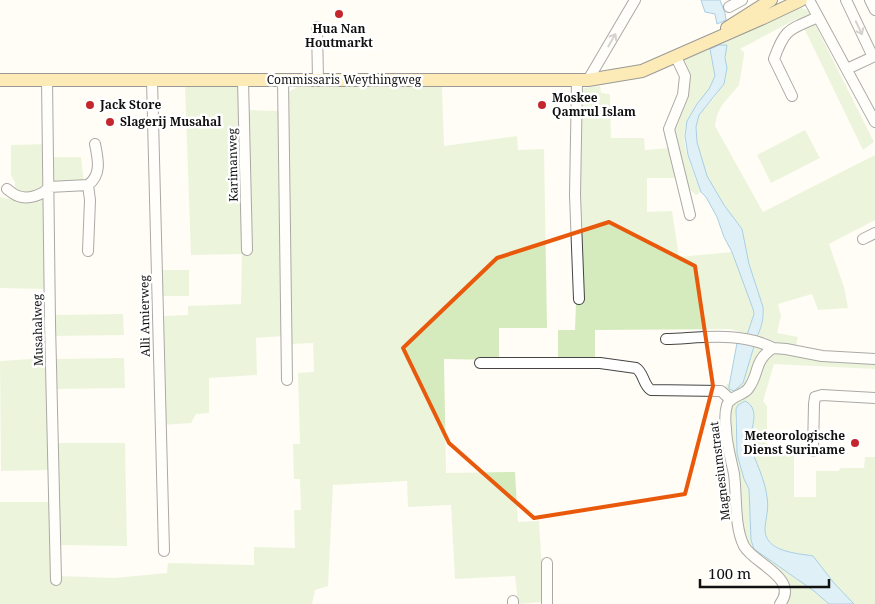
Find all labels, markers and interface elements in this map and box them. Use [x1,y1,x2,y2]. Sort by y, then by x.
marker: Hua Nan Houtmarkt [333,8,345,20]
place label: Hua Nan Houtmarkt [305,20,373,51]
one-way arrow [855,21,865,36]
one-way arrow [607,34,617,48]
street label: Commissaris Weythingweg [267,71,422,88]
place label: Moskee Qamrul Islam [552,89,636,120]
place label: Jack Store [99,96,161,113]
marker: Jack Store [84,99,96,111]
marker: Moskee Qamrul Islam [536,99,548,111]
place label: Slagerij Musahal [120,113,222,130]
marker: Slagerij Musahal [104,116,116,128]
street label: Karimanweg [223,127,242,202]
street label: Alli Amierweg [135,274,154,357]
street label: Musahalweg [28,293,47,366]
street label: Magnesiumstraat [705,421,734,522]
place label: Meteorologische Dienst Suriname [744,427,845,458]
marker: Meteorologische Dienst Suriname [849,437,861,449]
scale bar [700,556,829,588]
text: 100 m [708,563,751,583]

